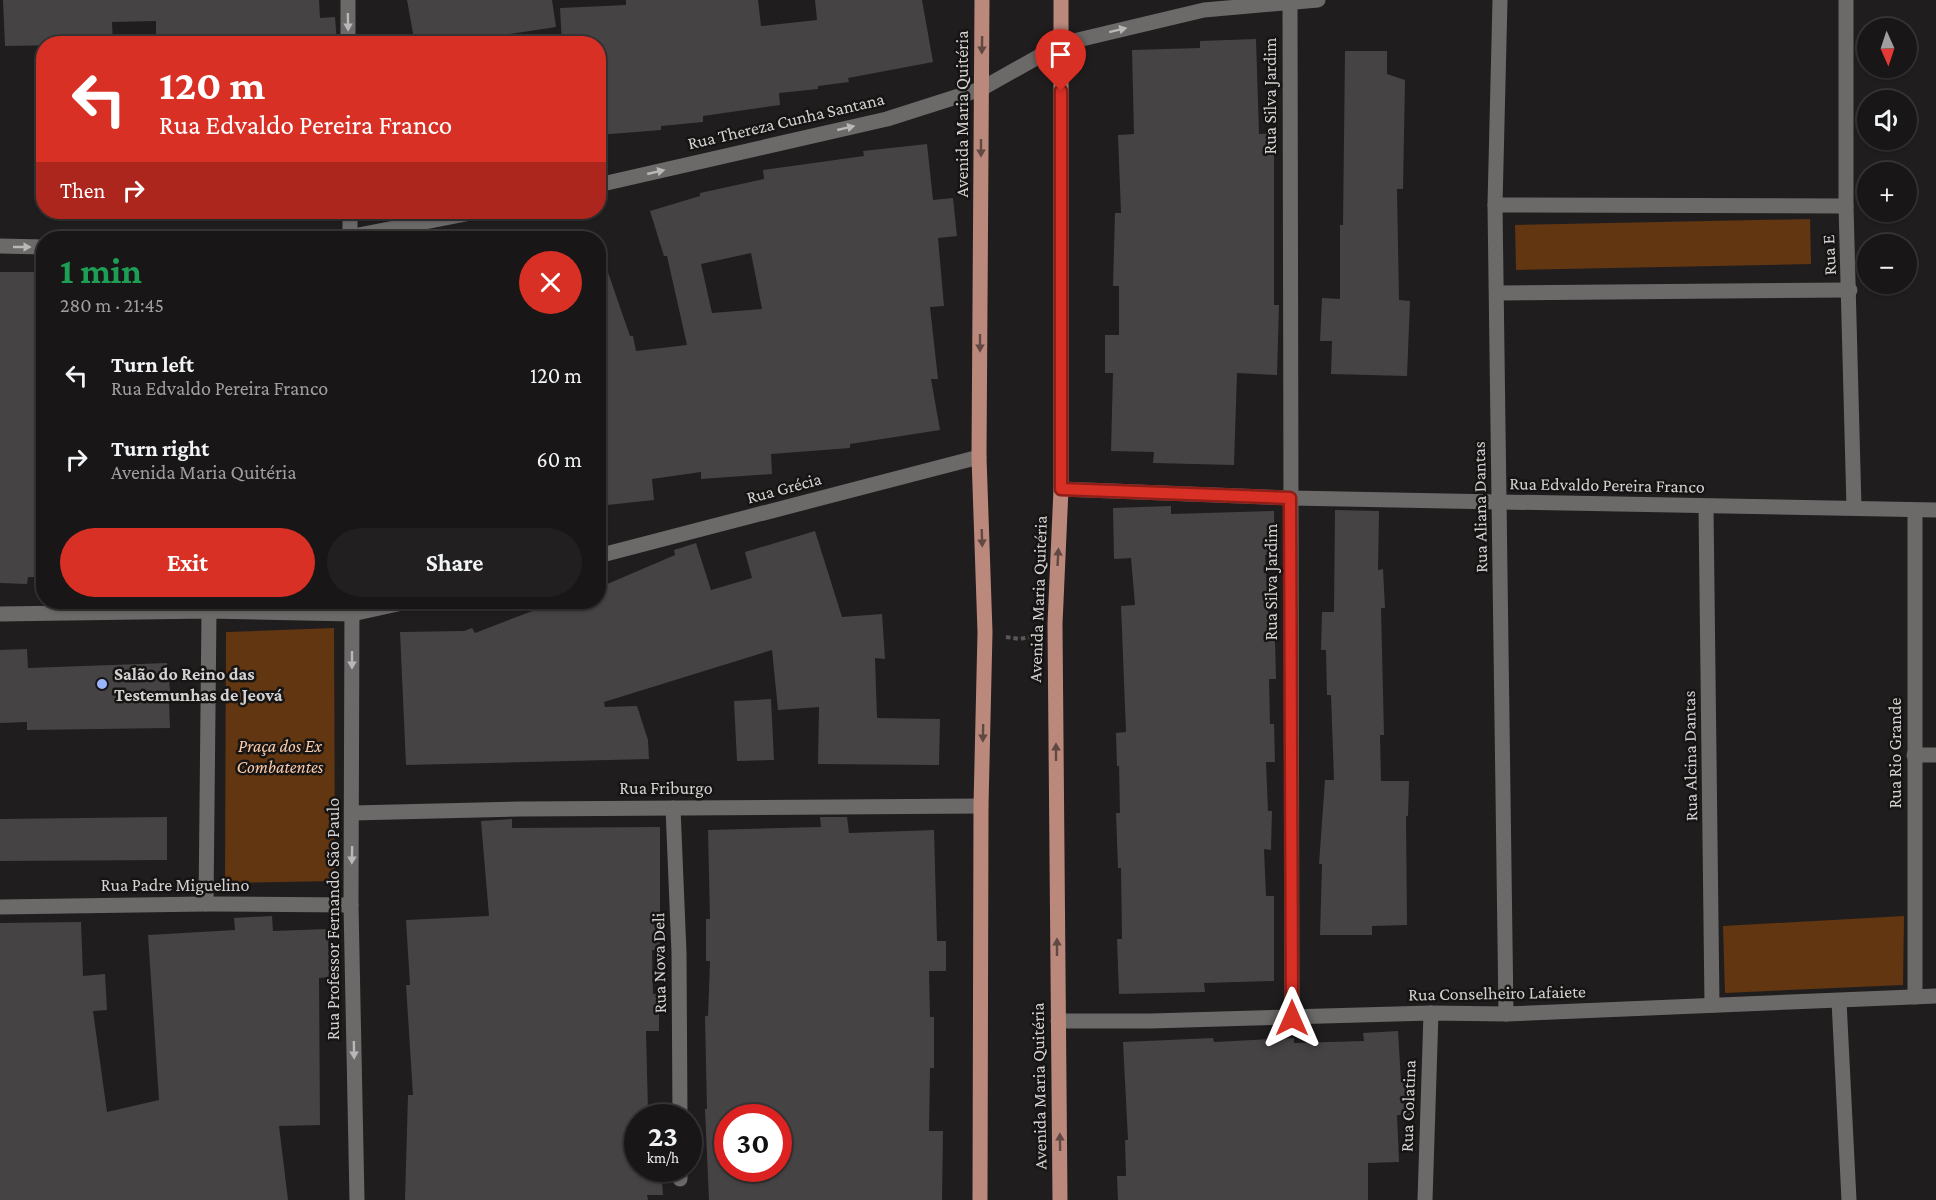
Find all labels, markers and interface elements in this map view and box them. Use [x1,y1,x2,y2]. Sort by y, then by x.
one-way arrow [343,12,353,31]
north arrow [1857,18,1917,78]
map controls [1857,18,1917,294]
one-way arrow [1109,25,1127,35]
pin [1035,29,1086,91]
street label: Avenida Maria Quitéria [952,30,972,198]
one-way arrow [977,35,987,54]
street label: Rua Silva Jardim [1260,37,1280,155]
icon: arrive [1044,38,1077,71]
icon: left [60,60,138,138]
text: 120 m [159,61,265,108]
street label: Rua Thereza Cunha Santana [686,89,886,153]
button: sound [1857,90,1917,150]
text: Rua Edvaldo Pereira Franco [159,110,452,140]
one-way arrow [836,123,855,133]
one-way arrow [976,138,986,157]
button: + [1857,162,1917,222]
one-way arrow [646,167,665,176]
icon: right [117,174,150,207]
text: Then [60,178,105,203]
street label: Rua E [1818,234,1840,276]
button: − [1857,234,1917,294]
one-way arrow [12,242,31,251]
text: 1 min [60,251,142,291]
button: close [519,251,582,314]
text: 280 m · 21:45 [60,294,164,316]
one-way arrow [975,333,985,352]
text: Turn left [111,352,194,377]
icon: left [60,359,93,392]
text: 120 m [530,363,582,388]
text: Rua Edvaldo Pereira Franco [111,377,328,399]
text: Turn right [111,436,209,461]
street label: Rua Aliana Dantas [1469,441,1491,573]
icon: right [60,443,93,476]
text: 60 m [537,447,582,472]
text: Avenida Maria Quitéria [111,461,297,483]
street label: Rua Grécia [744,468,824,508]
street label: Rua Edvaldo Pereira Franco [1509,473,1705,497]
street label: Avenida Maria Quitéria [1025,515,1051,683]
street label: Rua Silva Jardim [1261,523,1281,641]
button: Exit [60,528,315,597]
button: Share [327,528,582,597]
one-way arrow [977,528,987,547]
one-way arrow [1053,547,1063,566]
one-way arrow [347,650,357,669]
place label: Salão do Reino das Testemunhas de Jeová [114,664,283,705]
marker: Salão do Reino das Testemunhas de Jeová [95,677,109,691]
street label: Rua Alcina Dantas [1679,690,1701,822]
street label: Rua Rio Grande [1885,698,1905,808]
one-way arrow [978,723,987,742]
park label: Praça dos Ex Combatentes [237,736,324,777]
one-way arrow [1051,742,1061,761]
street label: Rua Friburgo [619,778,713,798]
street label: Rua Professor Fernando São Paulo [323,798,343,1040]
one-way arrow [347,845,356,864]
street label: Rua Padre Miguelino [101,875,249,895]
street label: Rua Nova Deli [648,912,670,1014]
one-way arrow [1052,937,1062,956]
street label: Rua Conselheiro Lafaiete [1408,981,1586,1005]
position arrow [1260,986,1324,1050]
street label: Avenida Maria Quitéria [1028,1002,1050,1170]
one-way arrow [349,1040,358,1059]
street label: Rua Colatina [1396,1060,1420,1152]
speed limit sign: 30 [714,1104,792,1182]
text: 23 [648,1119,678,1152]
one-way arrow [1055,1132,1064,1151]
text: km/h [647,1150,679,1166]

